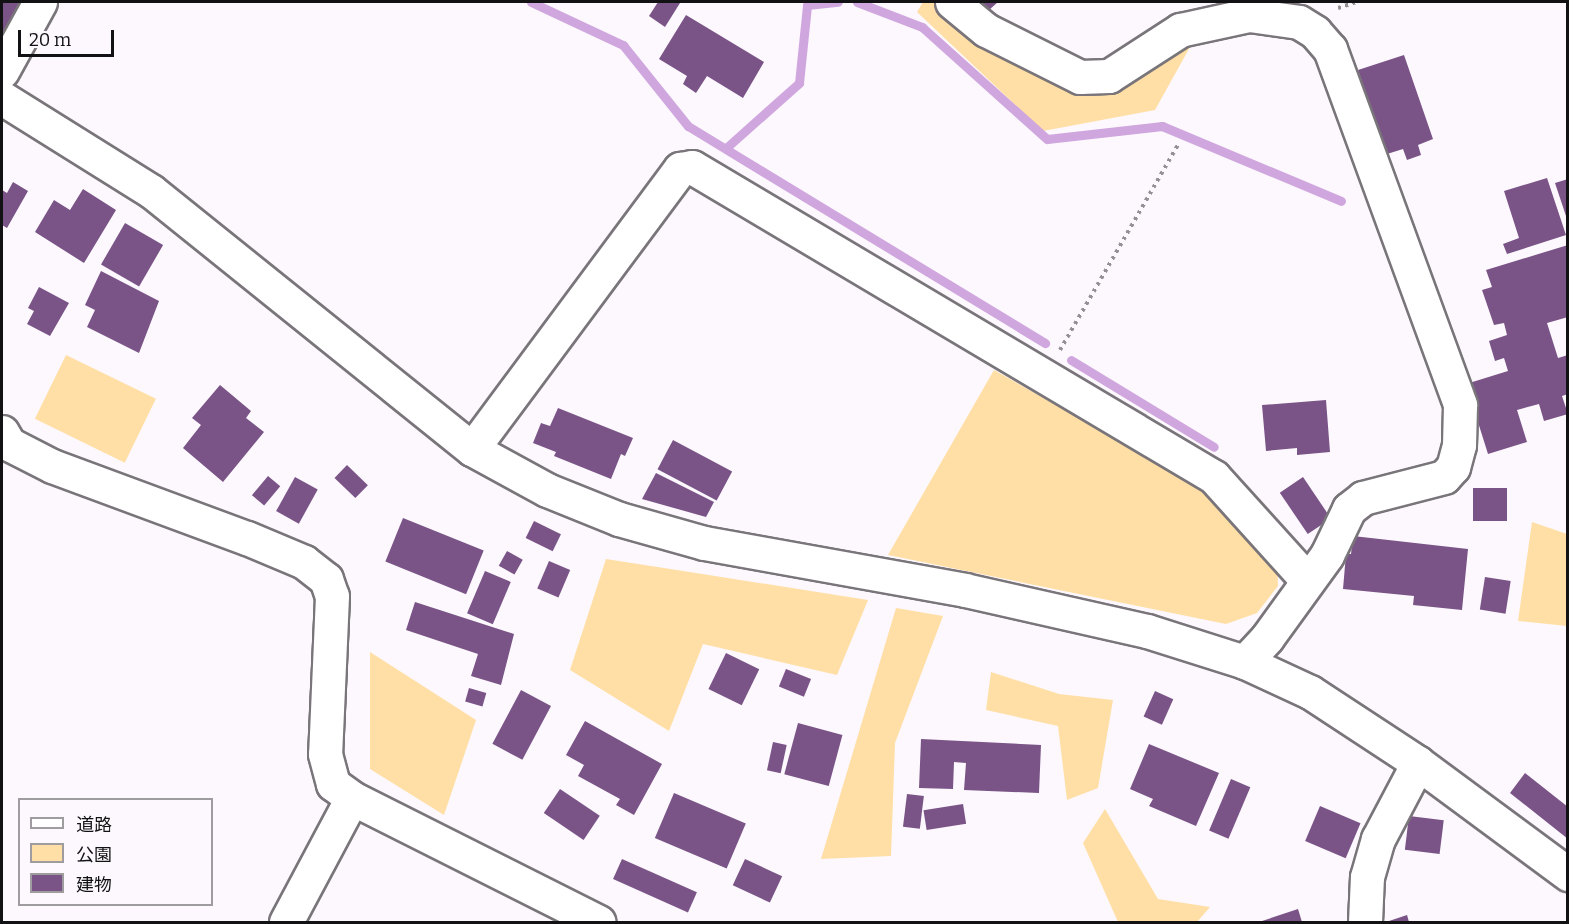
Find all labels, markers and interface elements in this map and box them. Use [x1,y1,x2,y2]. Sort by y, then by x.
scale bar [21,18,117,56]
text: 20 m [29,29,71,51]
legend [18,798,213,906]
text: 道路 [76,814,112,836]
text: 公園 [76,844,112,866]
text: 建物 [76,874,112,896]

